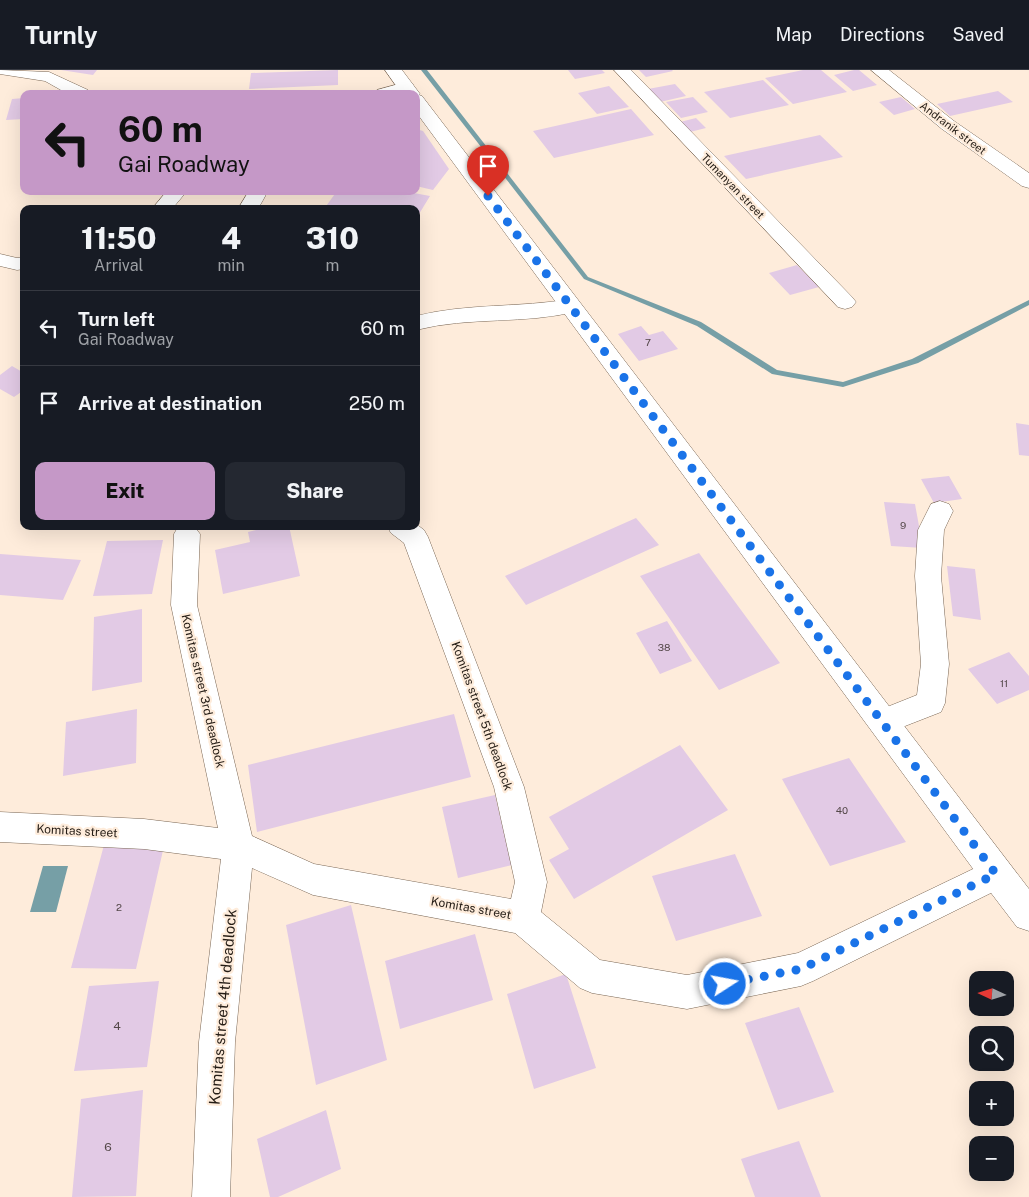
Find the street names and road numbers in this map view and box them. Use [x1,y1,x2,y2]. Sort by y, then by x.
street label: Andranik street [918,99,988,157]
street label: Tumanyan street [699,151,767,221]
street label: Komitas street 3rd deadlock [178,613,228,769]
street label: Komitas street 5th deadlock [449,640,516,793]
street label: Komitas street [36,822,118,840]
street label: Komitas street [430,894,513,922]
street label: Komitas street 4th deadlock [205,908,240,1106]

